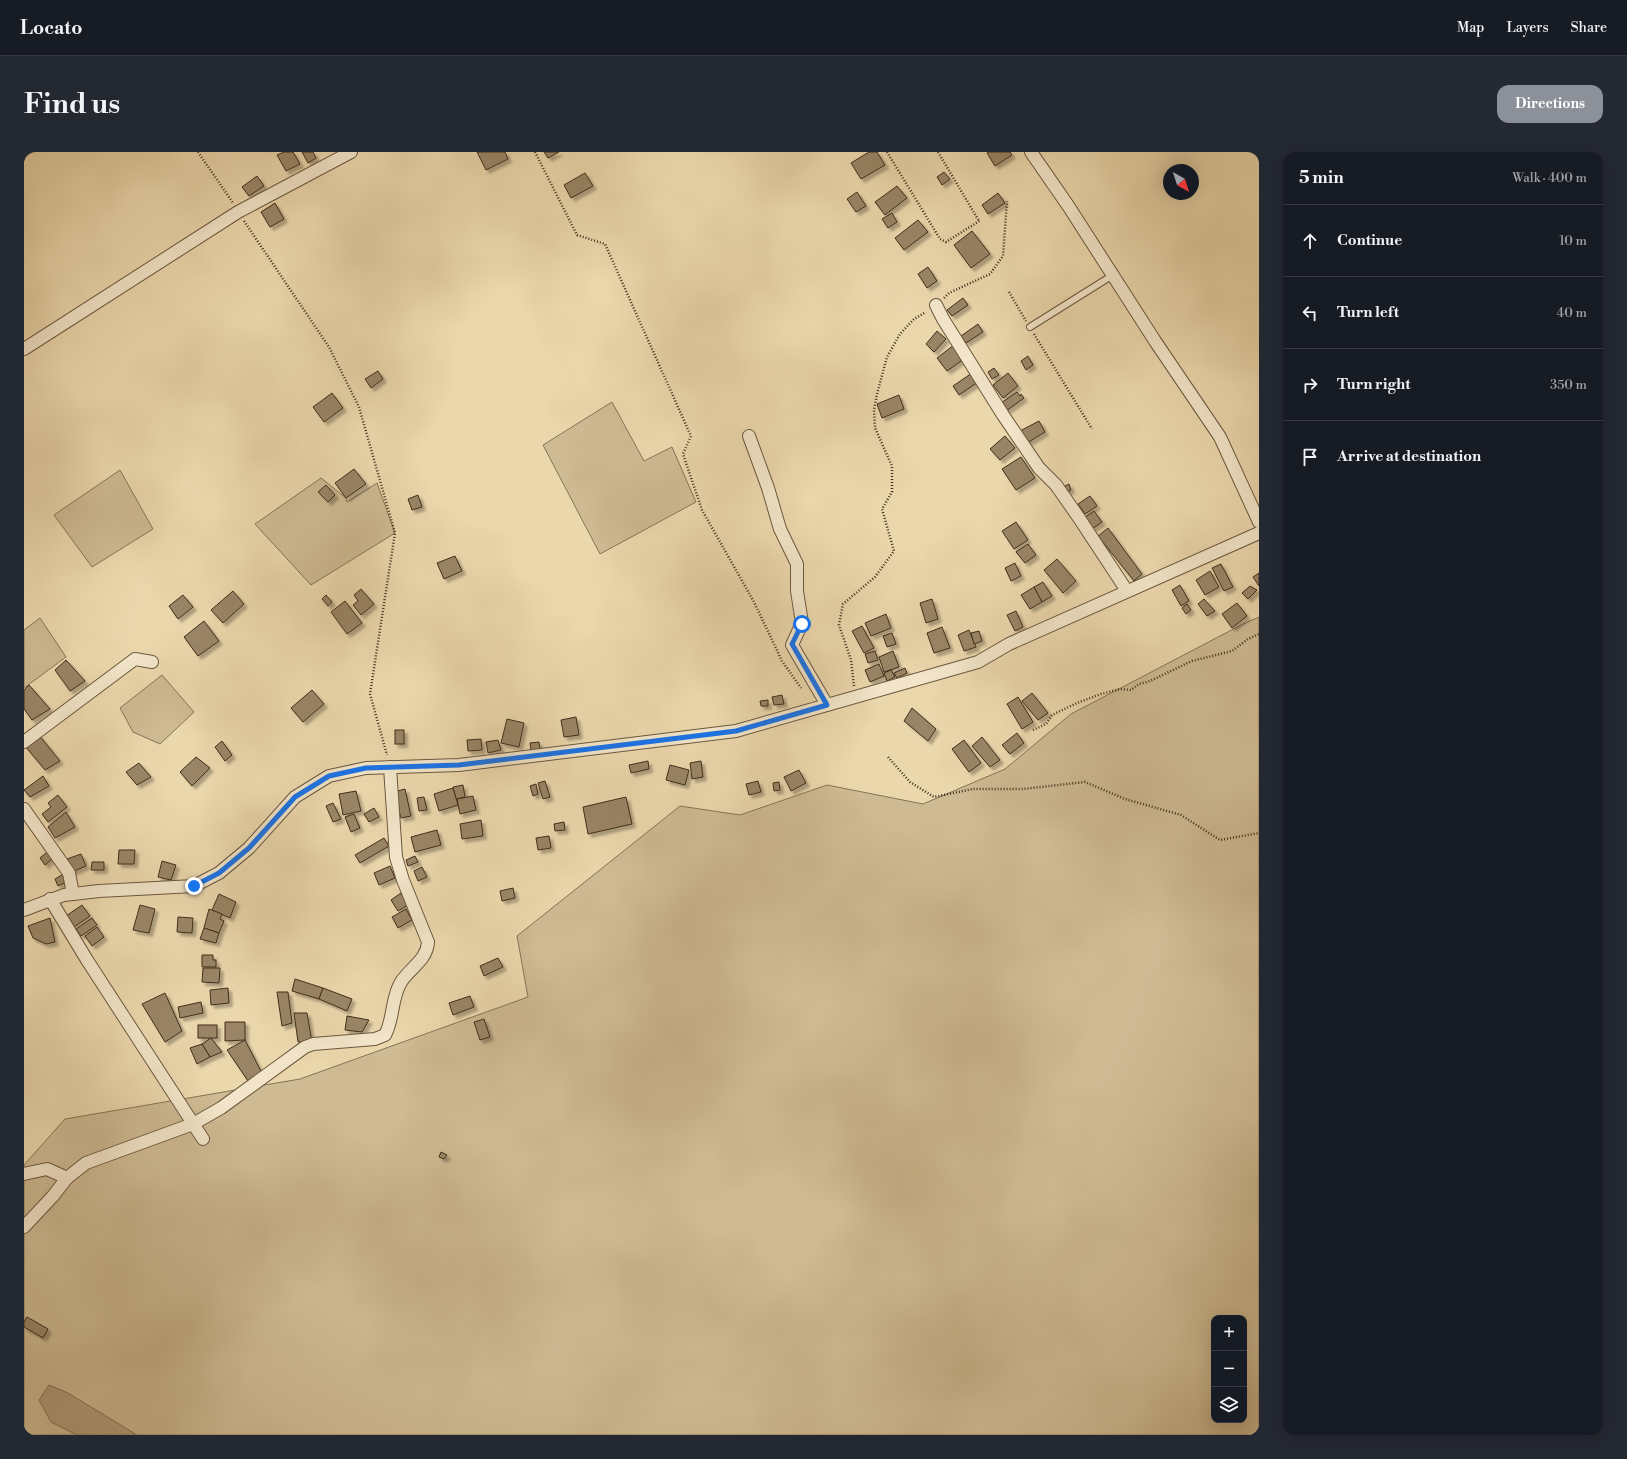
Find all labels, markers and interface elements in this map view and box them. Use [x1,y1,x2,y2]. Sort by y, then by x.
text: Locato [20,16,82,40]
text: Map [1457,19,1484,37]
text: Layers [1506,19,1549,37]
text: Share [1571,19,1607,37]
button: Directions [1497,85,1603,123]
text: Find us [24,87,120,122]
north arrow [1163,164,1199,200]
text: 5 min [1299,167,1344,189]
text: Walk · 400 m [1512,170,1587,186]
icon: ahead [1299,230,1321,252]
text: Continue [1337,231,1402,250]
text: 10 m [1559,233,1587,249]
icon: left [1299,302,1321,324]
text: Turn left [1337,303,1399,322]
text: 40 m [1557,305,1587,321]
icon: right [1299,374,1321,396]
text: Turn right [1337,375,1411,394]
text: 350 m [1550,377,1587,393]
icon: arrive [1299,446,1321,468]
text: Arrive at destination [1337,447,1481,466]
route start [793,615,811,633]
route end [185,877,203,895]
map controls [1211,1315,1247,1423]
button: + [1211,1315,1247,1351]
button: − [1211,1351,1247,1387]
button: layers [1211,1387,1247,1423]

